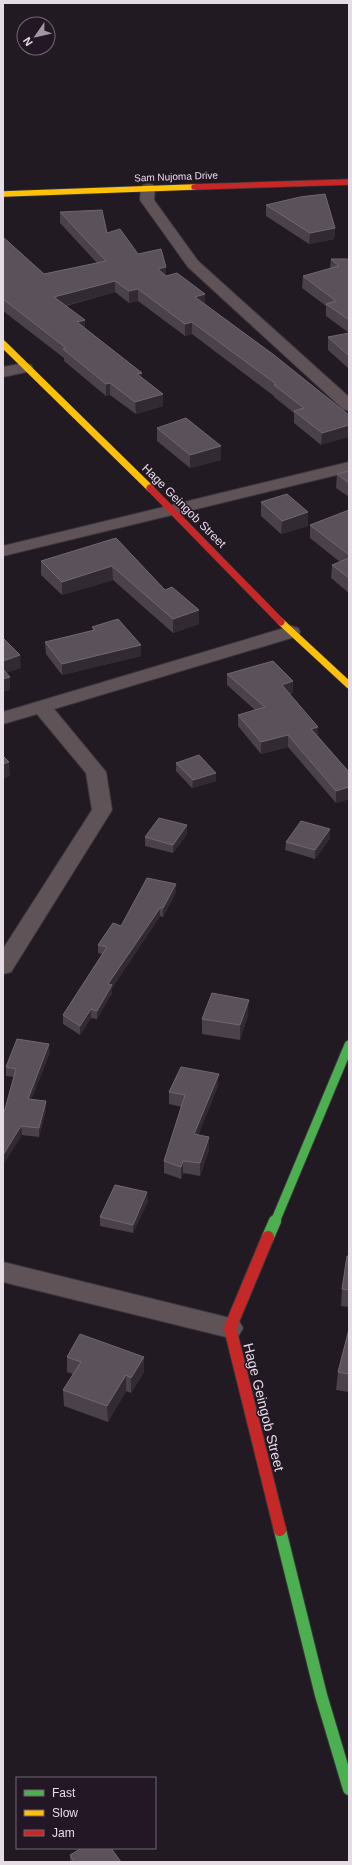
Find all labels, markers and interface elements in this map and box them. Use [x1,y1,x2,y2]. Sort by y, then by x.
north arrow [16,16,56,56]
text: N [20,35,35,48]
street label: Sam Nujoma Drive [134,170,219,183]
street label: Hage Geingob Street [139,461,229,551]
street label: Hage Geingob Street [240,1341,288,1473]
legend [16,1777,156,1849]
text: Fast [52,1786,76,1800]
text: Slow [52,1806,78,1820]
text: Jam [52,1826,75,1840]

